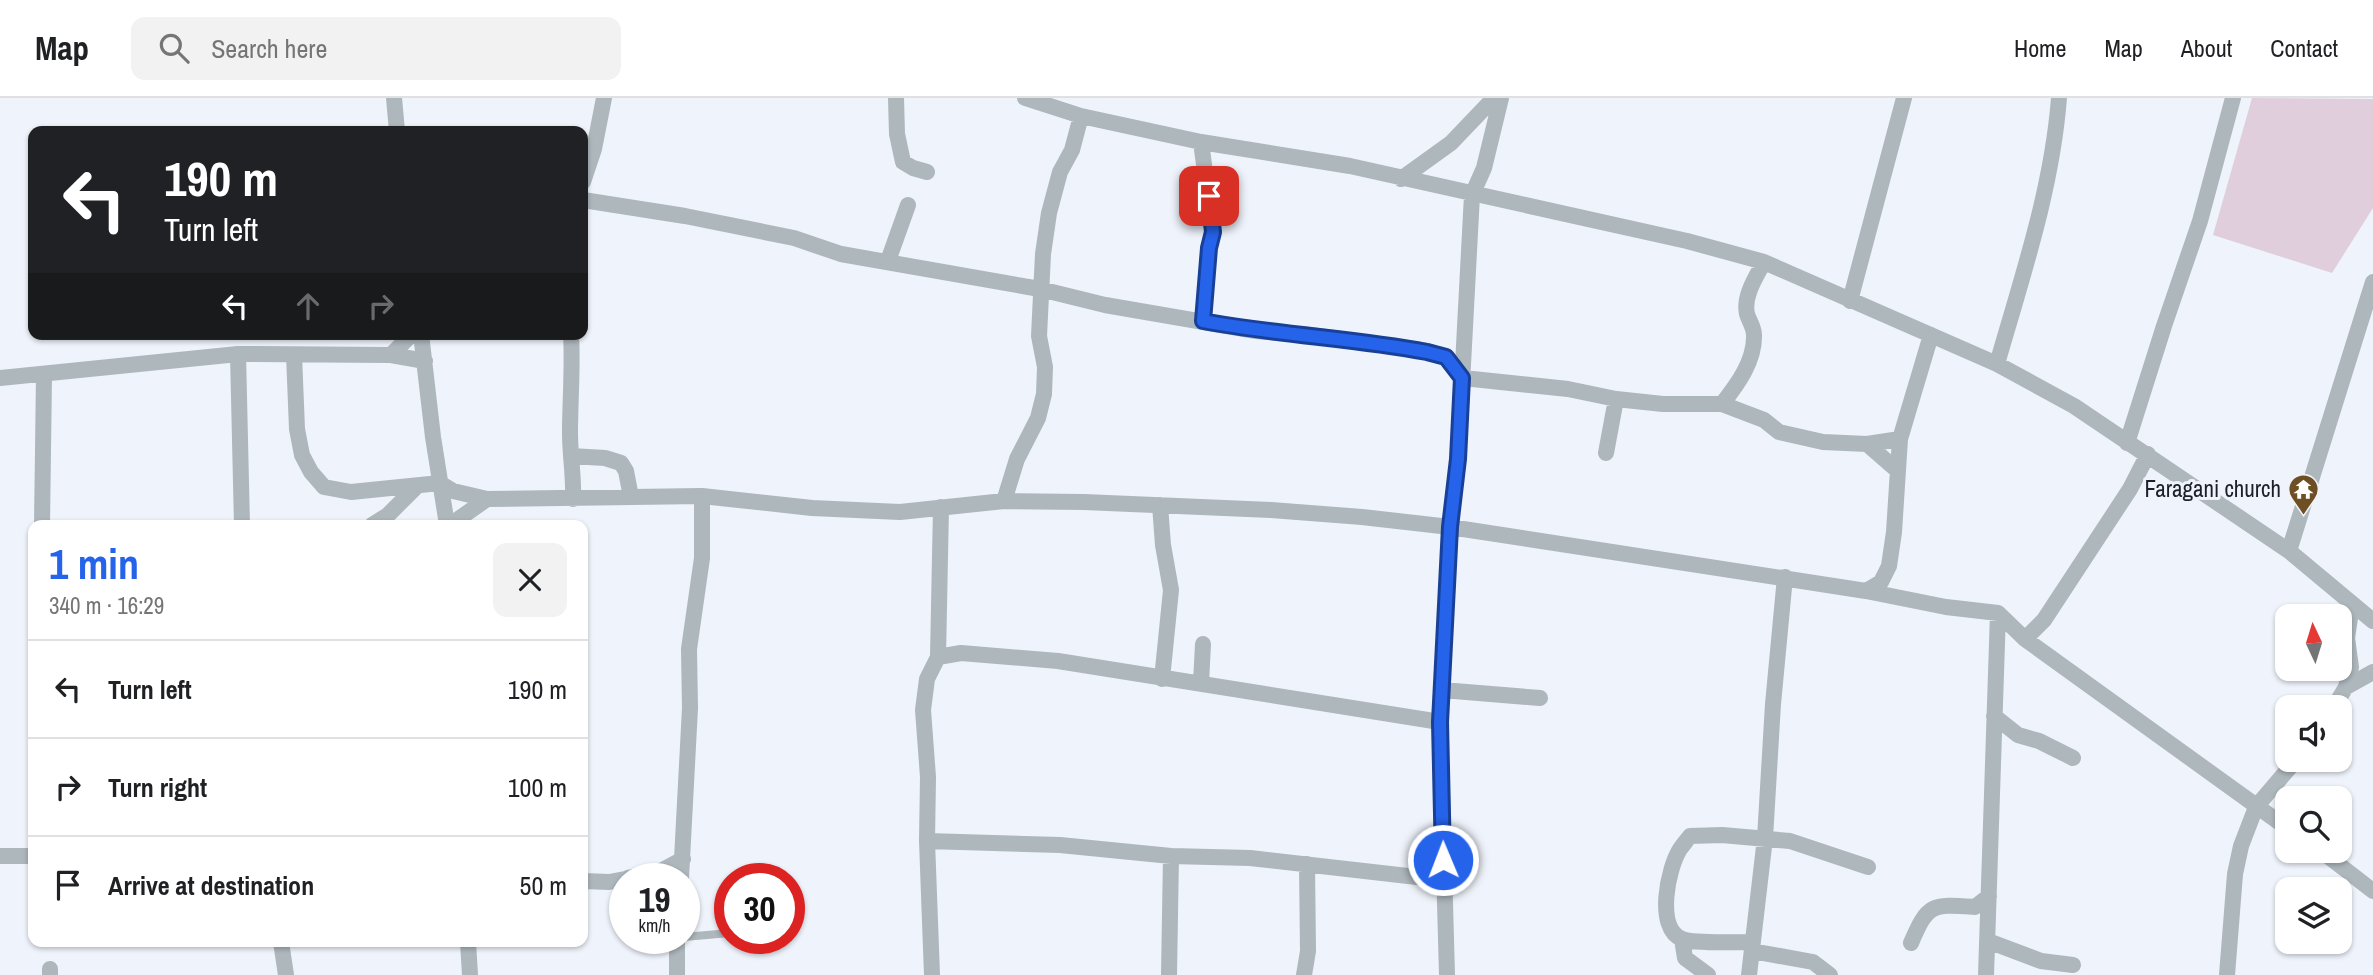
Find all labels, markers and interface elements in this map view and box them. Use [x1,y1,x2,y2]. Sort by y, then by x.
search box [131,17,621,80]
text: Map [35,26,89,70]
icon: search [155,29,193,67]
text: Search here [211,31,327,66]
text: Home [2014,32,2066,64]
text: Map [2104,32,2143,64]
text: About [2181,32,2232,64]
text: Contact [2270,32,2338,64]
text: 190 m [164,145,278,211]
icon: left [49,154,140,245]
pin [1179,166,1239,226]
icon: arrive [1190,177,1228,215]
text: Turn left [164,208,258,251]
icon: left [216,287,254,325]
icon: ahead [289,287,327,325]
icon: right [362,287,400,325]
temple icon: Faragani church [2287,472,2321,516]
place label: Faragani church [2145,473,2281,504]
text: 1 min [49,536,139,592]
button: close [493,543,567,617]
text: 340 m · 16:29 [49,590,164,621]
north arrow [2275,604,2352,681]
map controls [2275,604,2352,954]
icon: left [49,670,87,708]
text: Turn left [108,672,192,707]
text: 190 m [508,672,567,707]
button: sound [2275,695,2352,772]
icon: right [49,768,87,806]
text: Turn right [108,770,207,805]
text: 100 m [508,770,567,805]
button: search [2275,786,2352,863]
position arrow [1406,823,1480,897]
speed limit sign: 30 [714,863,805,954]
icon: arrive [49,866,87,904]
text: Arrive at destination [108,868,314,903]
text: 50 m [520,868,567,903]
text: 19 [639,876,670,923]
button: layers [2275,877,2352,954]
text: km/h [639,913,671,938]

